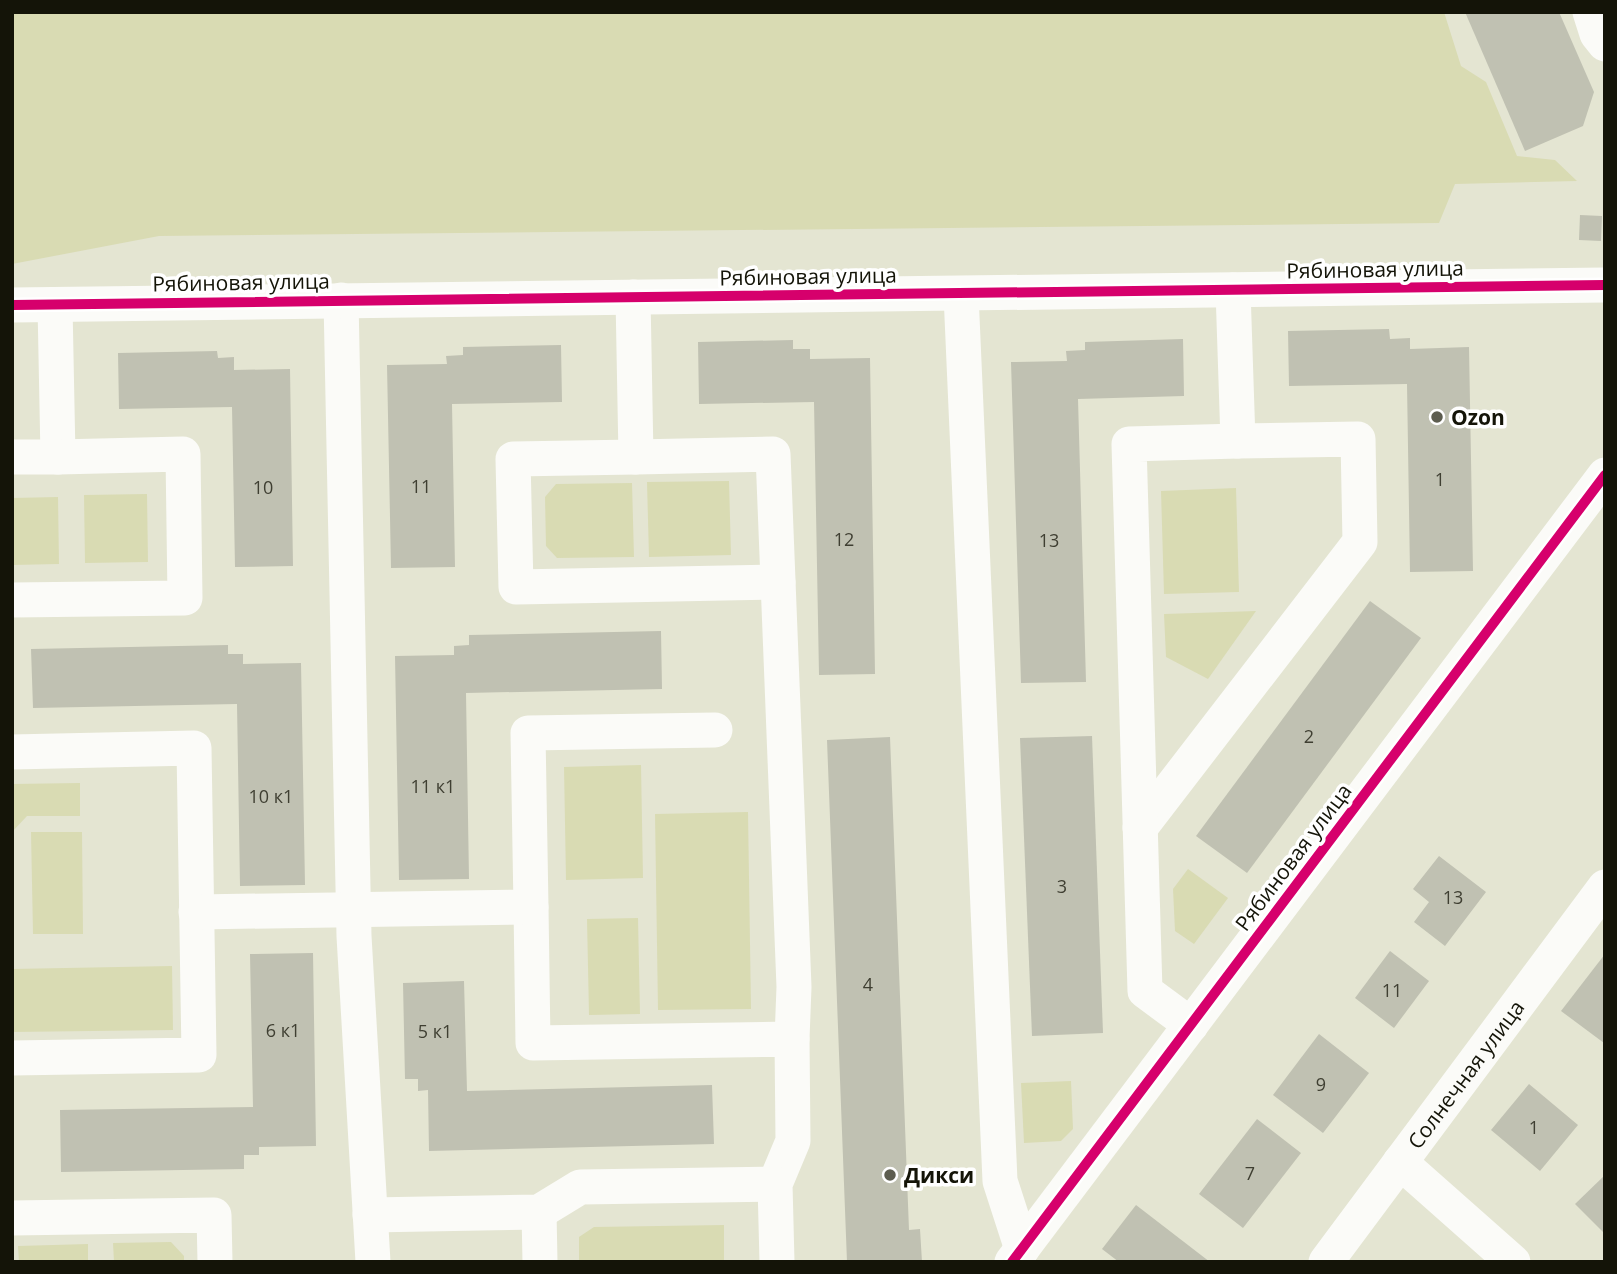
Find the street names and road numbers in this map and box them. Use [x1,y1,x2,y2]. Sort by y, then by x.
street label: Рябиновая улица [1286,253,1464,285]
street label: Рябиновая улица [719,260,897,292]
street label: Рябиновая улица [152,266,330,298]
street label: Рябиновая улица [1228,778,1358,936]
street label: Солнечная улица [1401,994,1530,1154]

